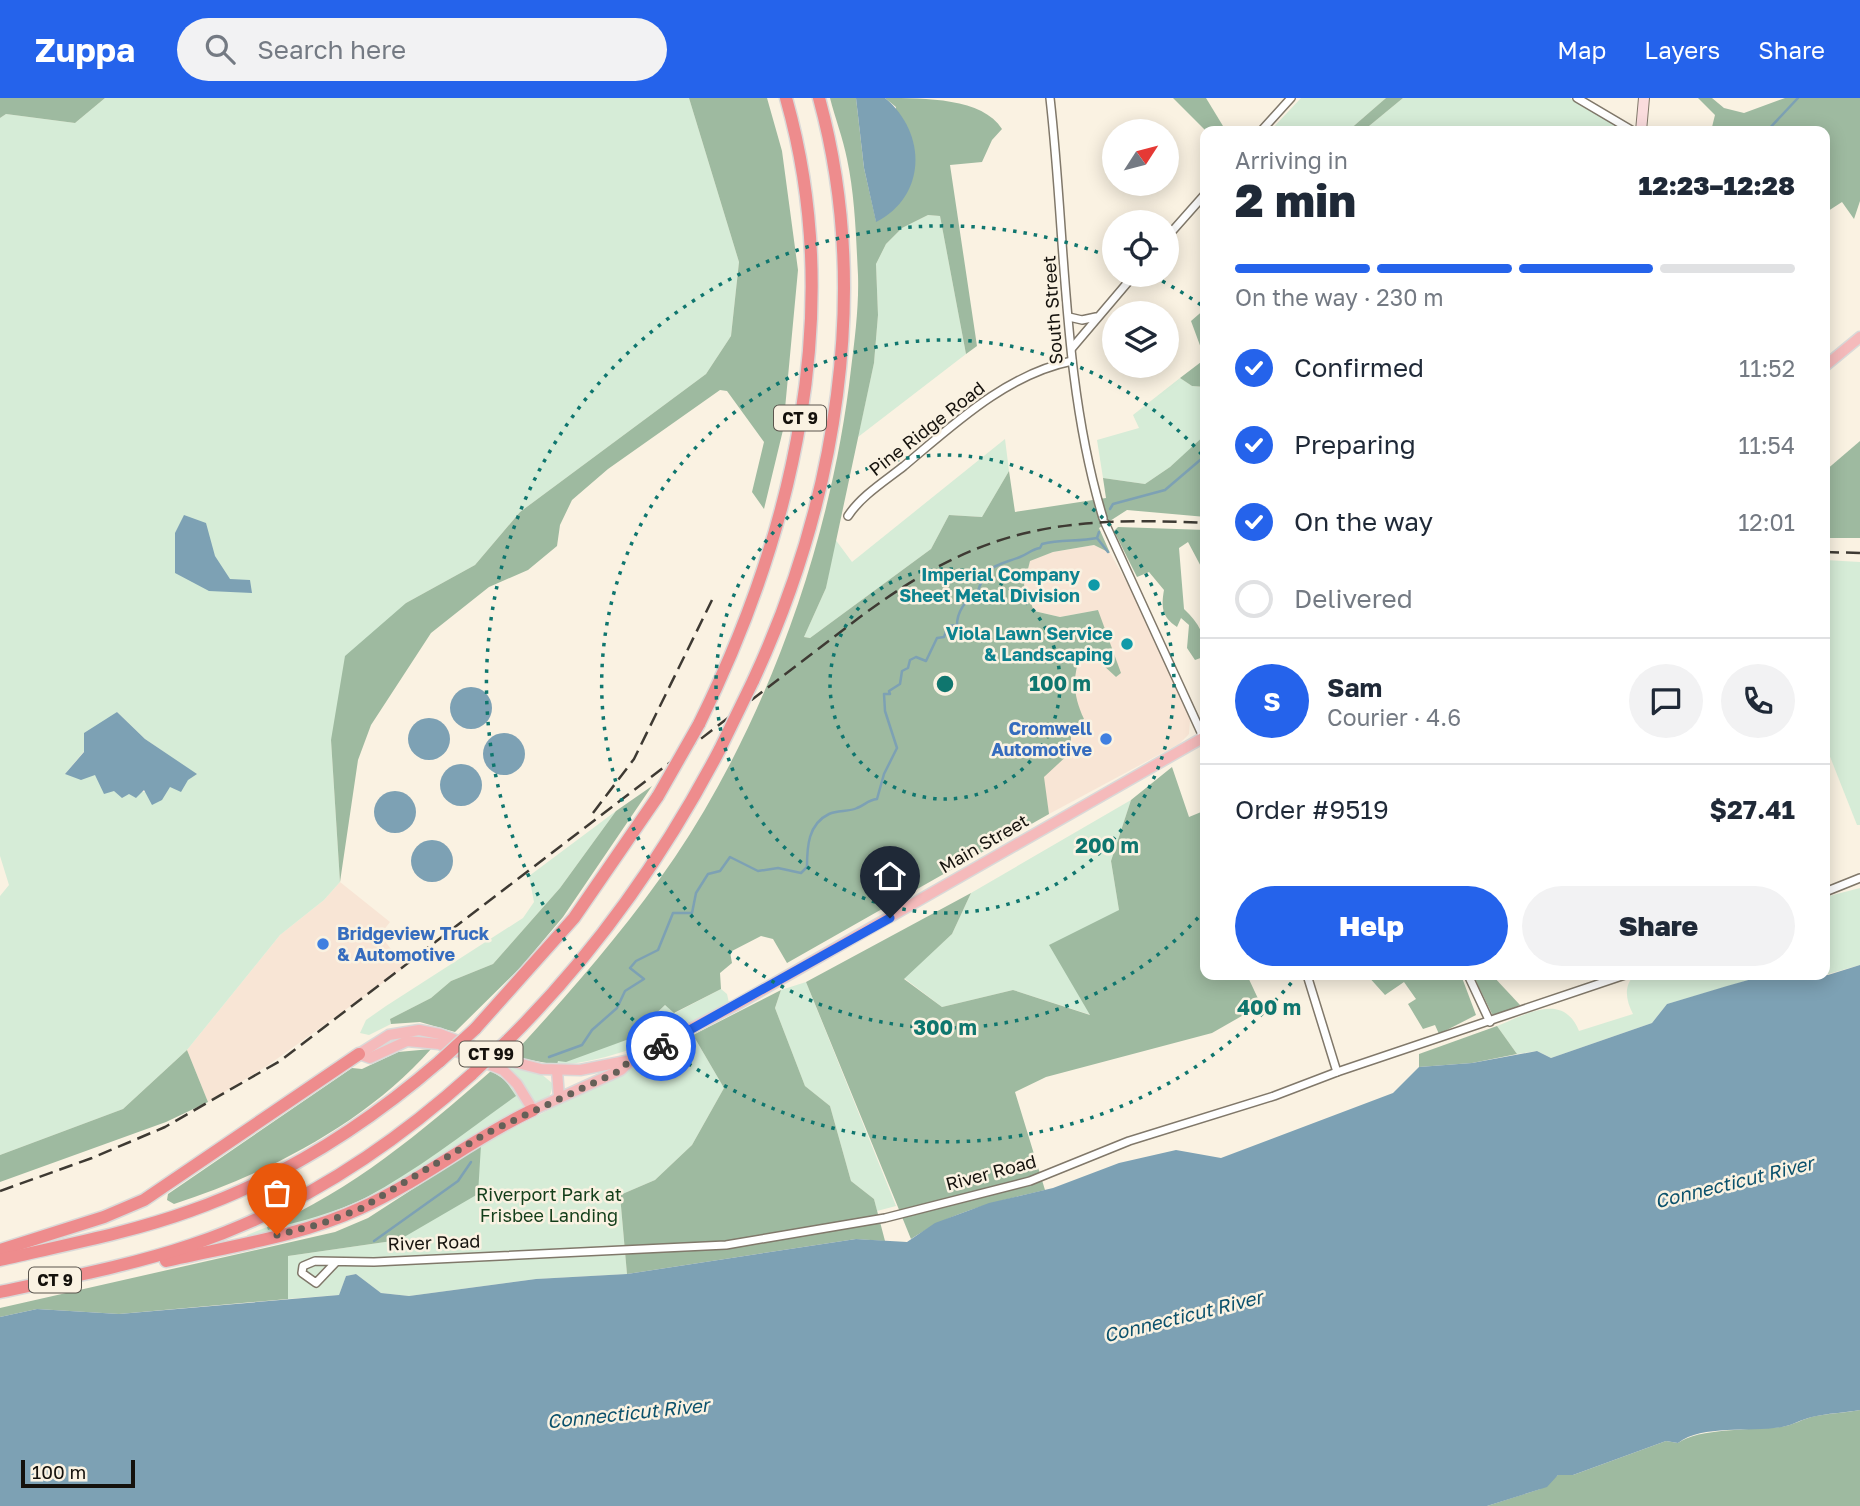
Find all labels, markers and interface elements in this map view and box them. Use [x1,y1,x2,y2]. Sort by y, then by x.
search box [177,18,667,81]
text: Zuppa [35,30,135,69]
icon: search [201,30,239,68]
text: Search here [257,34,406,65]
text: Map [1557,35,1606,64]
text: Layers [1644,35,1720,64]
text: Share [1758,35,1825,64]
north arrow [1102,119,1180,196]
map controls [1102,119,1179,378]
text: Arriving in [1235,146,1348,174]
text: 12:23–12:28 [1639,170,1795,201]
text: 2 min [1235,172,1356,227]
button: locate [1102,210,1179,287]
street label: South Street [1037,255,1067,365]
text: On the way · 230 m [1235,283,1444,311]
button: layers [1102,301,1179,378]
icon: check [1235,349,1273,387]
text: Confirmed [1294,352,1424,383]
text: 11:52 [1739,354,1795,382]
street label: Pine Ridge Road [864,376,989,480]
road number: CT 9 [774,406,826,430]
icon: check [1235,426,1273,464]
text: Preparing [1294,429,1416,460]
text: 11:54 [1738,431,1795,459]
icon: check [1235,503,1273,541]
text: On the way [1294,506,1433,537]
text: 12:01 [1738,508,1795,536]
place label: Imperial Company Sheet Metal Division [899,563,1080,606]
marker: Imperial Company Sheet Metal Division [1086,577,1102,593]
text: Delivered [1294,583,1413,614]
place label: Viola Lawn Service & Landscaping [946,622,1113,665]
marker: Viola Lawn Service & Landscaping [1119,636,1135,652]
button: chat [1629,664,1703,738]
button: phone [1721,664,1795,738]
text: 100 m [1029,670,1091,696]
centre of rings [933,672,957,696]
text: Sam [1327,672,1382,703]
text: S [1263,686,1281,717]
text: Courier · 4.6 [1327,703,1461,731]
place label: Cromwell Automotive [991,717,1092,760]
marker: Cromwell Automotive [1098,731,1114,747]
text: Order #9519 [1235,794,1389,825]
text: $27.41 [1710,794,1795,825]
street label: Main Street [935,809,1032,877]
text: 200 m [1075,832,1139,858]
pin [860,846,920,918]
icon: home [871,857,909,895]
button: Help [1235,886,1508,966]
button: Share [1522,886,1795,966]
place label: Bridgeview Truck & Automotive [337,922,490,965]
marker: Bridgeview Truck & Automotive [315,936,331,952]
text: 400 m [1237,994,1301,1020]
courier [626,1011,696,1081]
text: 300 m [913,1014,977,1040]
icon: bike [642,1027,680,1065]
road number: CT 99 [460,1042,522,1066]
street label: River Road [943,1149,1038,1195]
water label: Connecticut River [1652,1150,1818,1212]
pin [247,1163,307,1235]
icon: bag [258,1174,296,1212]
park label: Riverport Park at Frisbee Landing [476,1183,622,1226]
street label: River Road [387,1229,481,1255]
road number: CT 9 [29,1268,81,1292]
water label: Connecticut River [1101,1284,1267,1346]
water label: Connecticut River [546,1392,713,1432]
scale bar [21,1457,135,1489]
text: 100 m [32,1460,86,1483]

